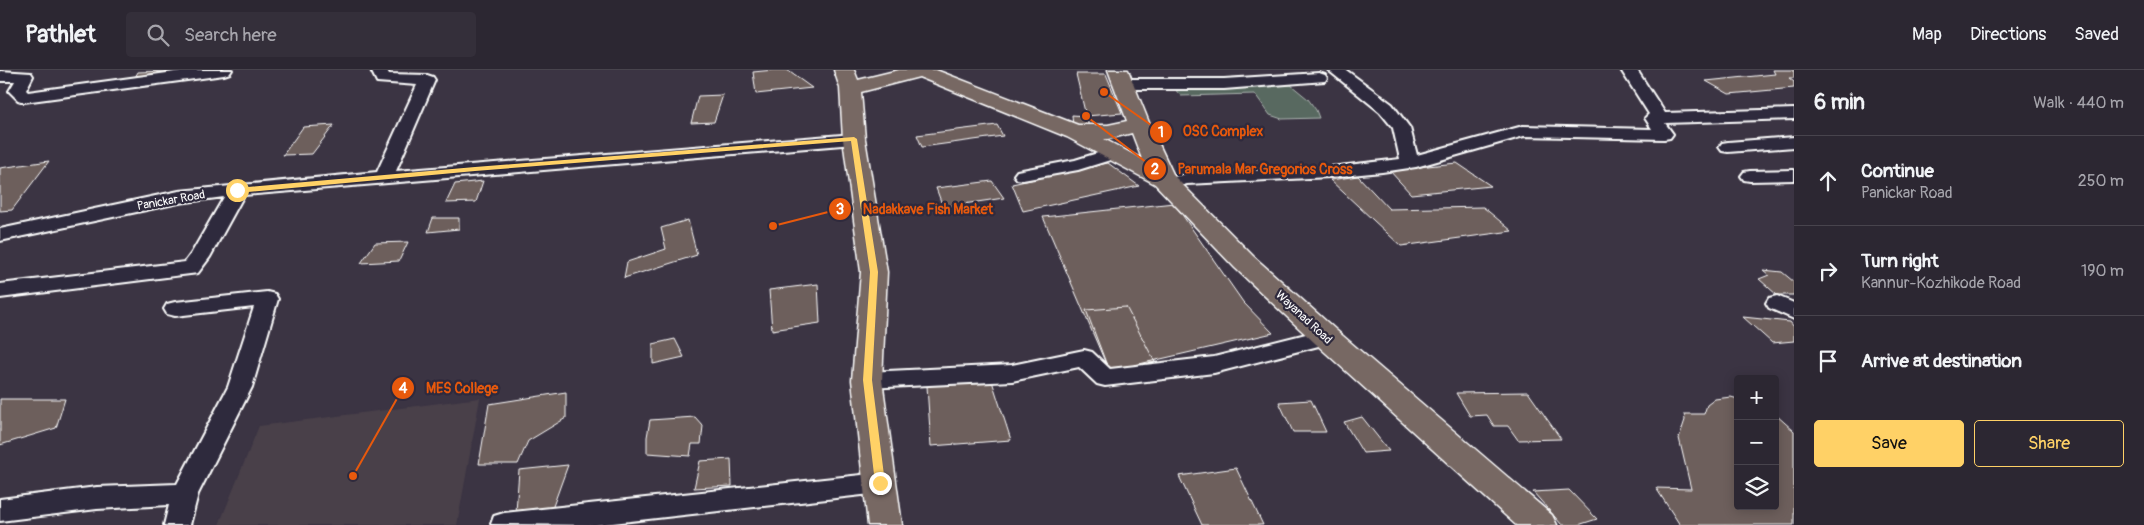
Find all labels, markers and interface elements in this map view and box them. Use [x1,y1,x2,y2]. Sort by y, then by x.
search box [126,12,476,57]
text: Pathlet [25,20,96,49]
icon: search [144,21,172,49]
text: Search here [184,23,277,47]
text: Map [1912,23,1942,46]
text: Directions [1970,23,2046,46]
text: Saved [2074,23,2119,46]
text: 6 min [1814,89,1865,116]
text: Walk · 440 m [2033,93,2124,113]
callout: OSC Complex [1148,117,1274,146]
text: 1 [1158,123,1164,142]
text: OSC Complex [1183,123,1263,140]
callout: Parumala Mar Gregorios Cross [1143,155,1363,184]
text: Continue [1861,159,1934,183]
text: 2 [1151,160,1159,179]
text: Parumala Mar Gregorios Cross [1178,161,1353,178]
icon: ahead [1814,167,1842,195]
text: 250 m [2078,171,2124,191]
route start [226,179,249,202]
text: Panickar Road [1861,183,1953,203]
street label: Panickar Road [136,187,206,214]
callout: Nadakkave Fish Market [828,194,1003,223]
text: 3 [836,200,844,219]
text: Nadakkave Fish Market [863,201,994,218]
text: Turn right [1861,249,1939,273]
icon: right [1814,257,1842,285]
text: 190 m [2081,261,2124,281]
text: Kannur-Kozhikode Road [1861,273,2021,293]
street label: Wayanad Road [1272,287,1335,347]
icon: arrive [1814,347,1842,375]
text: Arrive at destination [1861,349,2022,373]
callout: MES College [391,374,508,403]
map controls [1734,375,1779,510]
button: + [1734,375,1779,420]
text: 4 [399,379,408,398]
text: MES College [426,380,499,397]
button: − [1734,420,1779,465]
button: Save [1814,420,1964,467]
button: Share [1974,420,2124,467]
button: layers [1734,465,1779,510]
route end [869,472,892,495]

